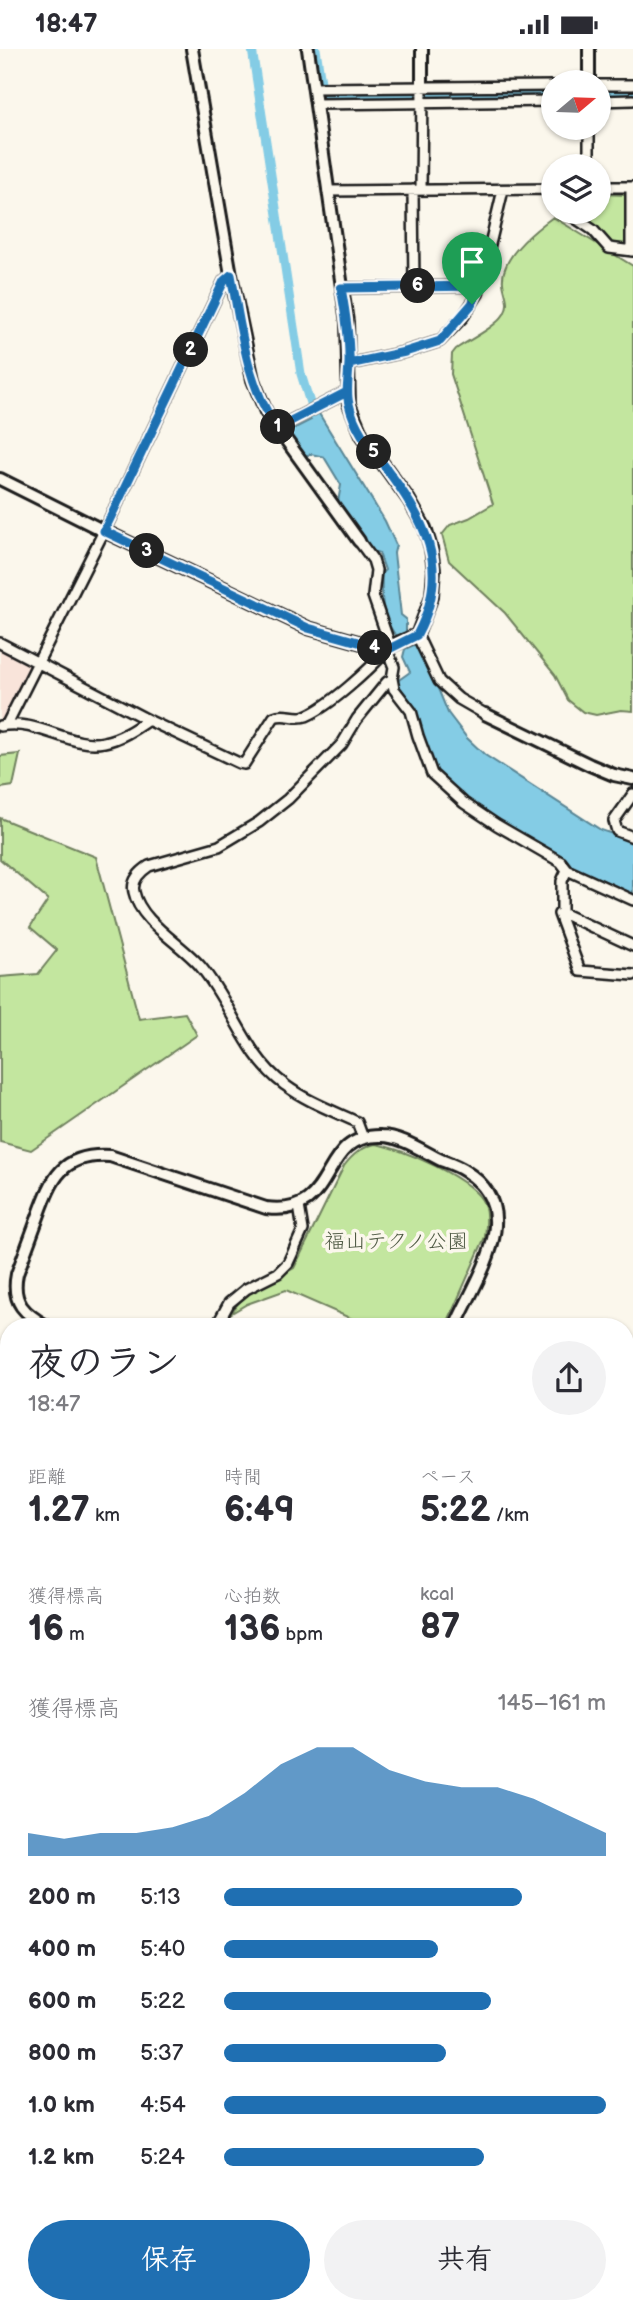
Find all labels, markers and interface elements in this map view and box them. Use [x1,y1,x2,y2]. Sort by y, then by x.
text: 18:47 [35,9,97,40]
north arrow [541,70,611,140]
map controls [541,70,611,224]
button: layers [541,154,611,224]
pin [442,232,502,304]
icon: arrive [453,243,491,281]
pin: 6 [400,268,436,303]
text: 6 [412,274,423,297]
pin: 2 [174,333,208,367]
text: 2 [185,338,196,361]
pin: 1 [260,409,296,445]
text: 1 [274,415,282,438]
pin: 5 [356,435,392,469]
text: 5 [368,440,379,463]
pin: 3 [130,533,164,569]
text: 3 [141,539,152,562]
pin: 4 [358,631,392,665]
text: 4 [369,636,380,659]
park label: 福山テクノ公園 [324,1229,468,1254]
text: 夜のラン [28,1341,180,1386]
button: share [532,1341,606,1415]
text: 18:47 [28,1390,80,1418]
text: 距離 [28,1466,66,1489]
text: 時間 [224,1466,262,1489]
text: ペース [420,1466,476,1489]
text: 1.27 [28,1489,90,1532]
text: 6:49 [224,1489,295,1532]
text: 5:22 [420,1489,491,1532]
text: km [90,1504,120,1527]
text: /km [491,1504,529,1527]
text: kcal [420,1583,454,1606]
text: 獲得標高 [28,1585,104,1608]
text: 心拍数 [224,1585,281,1608]
text: 87 [420,1606,460,1649]
text: 16 [28,1608,64,1651]
text: 136 [224,1608,280,1651]
text: m [64,1623,85,1646]
text: bpm [280,1623,323,1646]
text: 145–161 m [498,1689,606,1717]
text: 獲得標高 [28,1695,120,1723]
text: 200 m [28,1883,96,1911]
text: 5:13 [140,1883,181,1911]
text: 400 m [28,1935,96,1963]
text: 5:40 [140,1935,185,1963]
text: 600 m [28,1987,96,2015]
text: 5:22 [140,1987,185,2015]
text: 800 m [28,2039,96,2067]
text: 5:37 [140,2039,183,2067]
text: 1.0 km [28,2091,95,2119]
text: 4:54 [140,2091,186,2119]
text: 1.2 km [28,2143,94,2171]
text: 5:24 [140,2143,185,2171]
button: 保存 [28,2220,310,2300]
button: 共有 [324,2220,606,2300]

